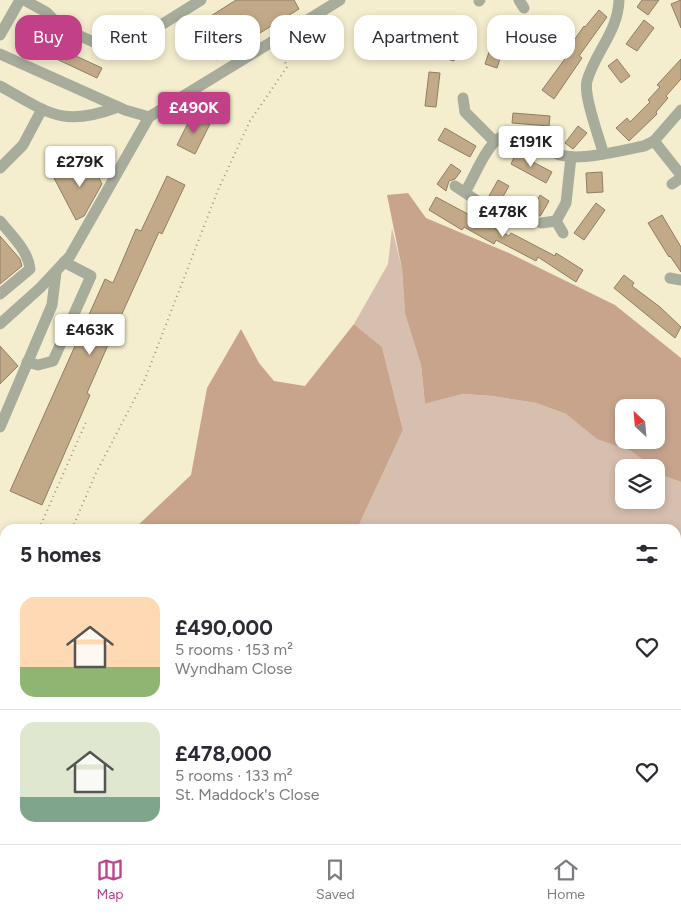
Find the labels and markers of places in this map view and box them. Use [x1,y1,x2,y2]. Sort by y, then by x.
pin: £490K [159,92,229,134]
pin: £191K [496,126,566,168]
pin: £279K [45,146,115,188]
pin: £478K [468,196,538,238]
pin: £463K [55,314,125,356]

